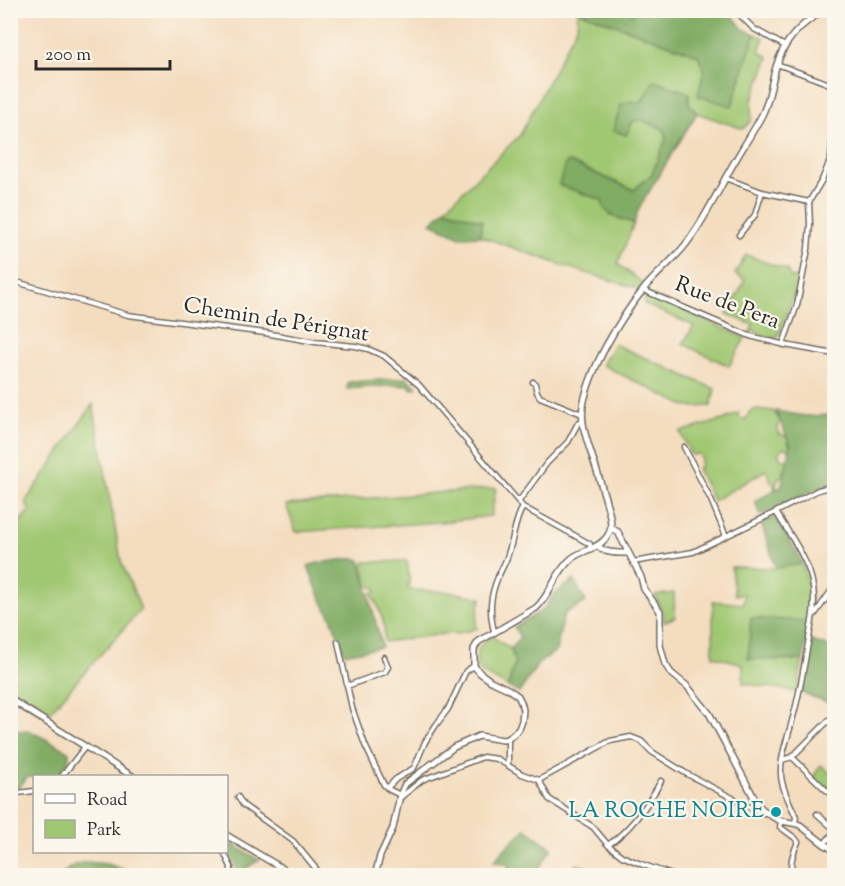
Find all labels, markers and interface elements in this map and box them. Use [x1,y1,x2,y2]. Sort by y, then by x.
scale bar [36,33,170,71]
text: 200 m [45,43,91,69]
street label: Rue de Pera [670,269,784,339]
street label: Chemin de Pérignat [181,291,371,352]
legend [33,775,228,853]
text: Road [87,788,127,814]
place label: LA ROCHE NOIRE [569,796,764,828]
marker: LA ROCHE NOIRE [769,805,783,819]
text: Park [87,818,122,844]

